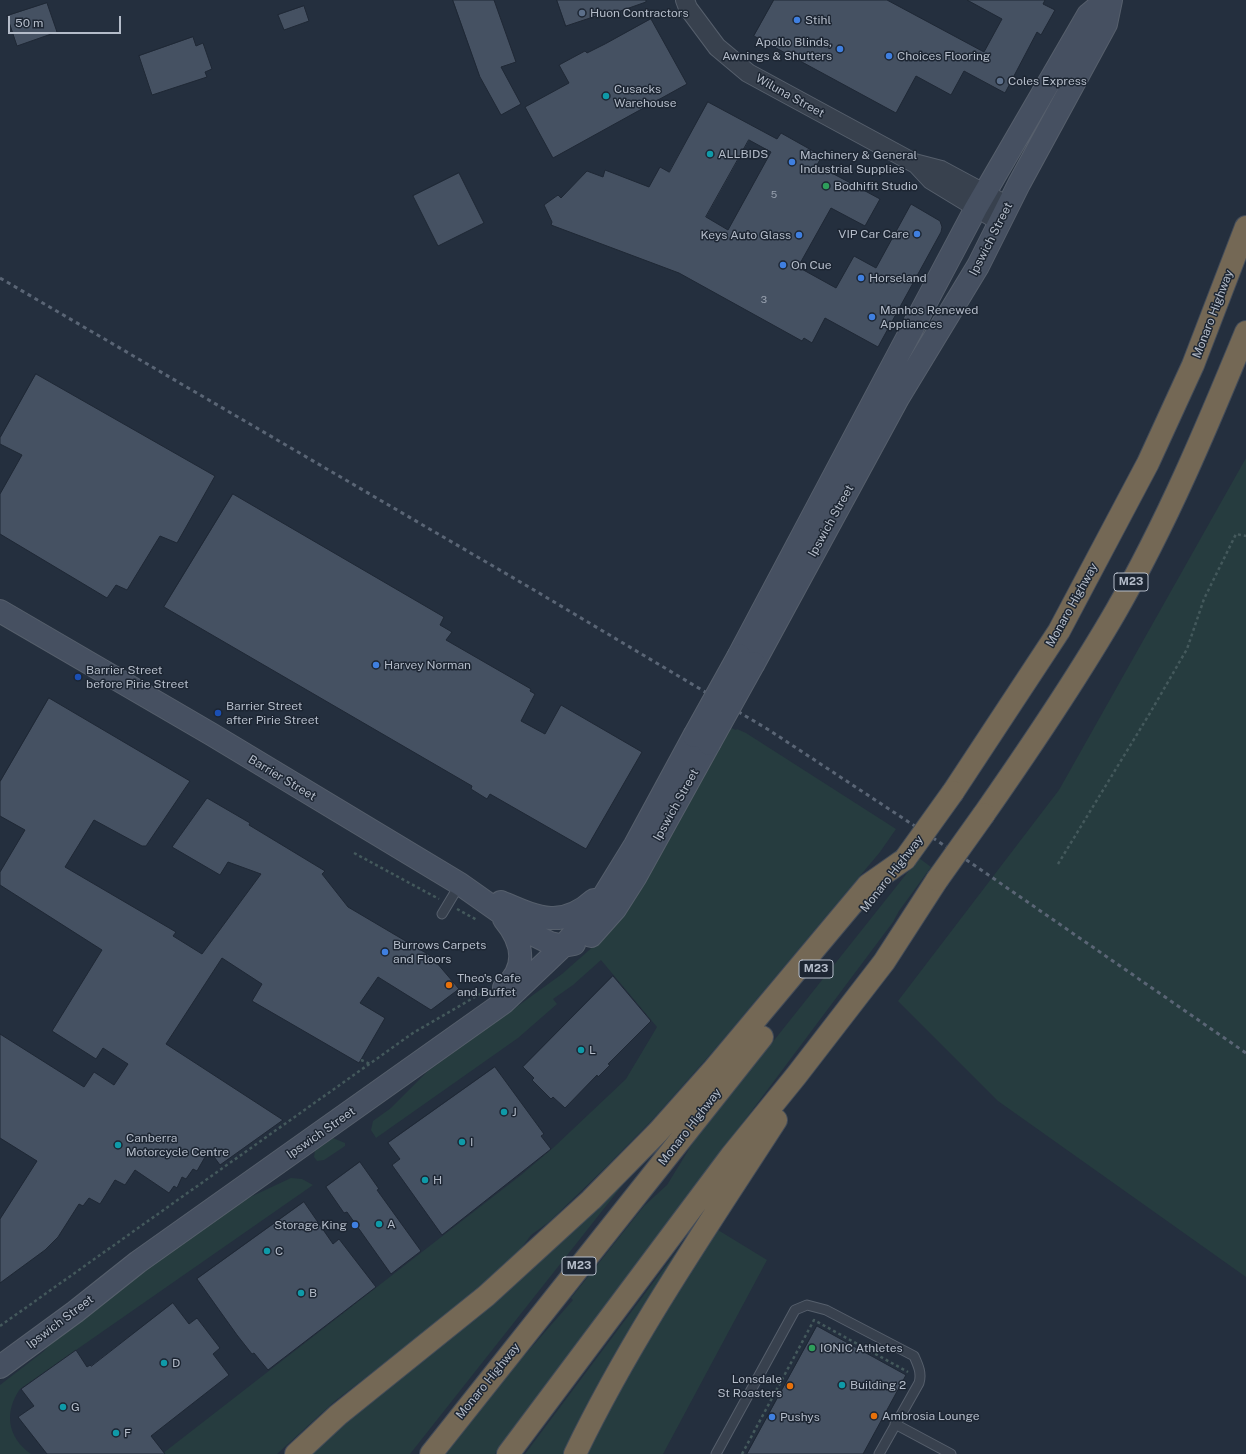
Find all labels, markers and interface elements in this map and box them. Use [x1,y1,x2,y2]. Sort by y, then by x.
place label: Huon Contractors [590,6,689,20]
scale bar [10,8,123,34]
marker: Huon Contractors [577,8,587,18]
place label: Stihl [805,13,831,27]
marker: Stihl [792,15,802,25]
text: 50 m [15,16,43,30]
place label: Apollo Blinds, Awnings & Shutters [722,35,832,63]
marker: Apollo Blinds, Awnings & Shutters [835,44,845,54]
place label: Choices Flooring [897,49,990,63]
marker: Choices Flooring [884,51,894,61]
street label: Wiluna Street [753,71,827,121]
place label: Coles Express [1008,74,1087,88]
marker: Coles Express [995,76,1005,86]
place label: Cusacks Warehouse [614,82,676,110]
marker: Cusacks Warehouse [601,91,611,101]
place label: ALLBIDS [718,147,768,161]
place label: Machinery & General Industrial Supplies [800,148,917,176]
marker: ALLBIDS [705,149,715,159]
marker: Machinery & General Industrial Supplies [787,157,797,167]
place label: Bodhifit Studio [834,179,918,193]
marker: Bodhifit Studio [821,181,831,191]
house number: 5 [771,189,777,201]
street label: Ipswich Street [966,200,1016,278]
place label: VIP Car Care [838,227,909,241]
place label: Keys Auto Glass [700,228,791,242]
marker: VIP Car Care [912,229,922,239]
marker: Keys Auto Glass [794,230,804,240]
place label: On Cue [791,258,832,272]
marker: On Cue [778,260,788,270]
street label: Monaro Highway [1190,268,1236,360]
place label: Horseland [869,271,927,285]
marker: Horseland [856,273,866,283]
house number: 3 [761,294,767,306]
place label: Manhos Renewed Appliances [880,303,978,331]
marker: Manhos Renewed Appliances [867,312,877,322]
street label: Ipswich Street [805,482,857,560]
street label: Monaro Highway [1043,561,1101,649]
road number: M23 [1114,573,1148,591]
place label: Harvey Norman [384,658,471,672]
marker: Harvey Norman [371,660,381,670]
place label: Barrier Street before Pirie Street [86,663,189,691]
marker: Barrier Street before Pirie Street [73,672,83,682]
place label: Barrier Street after Pirie Street [226,699,319,727]
marker: Barrier Street after Pirie Street [213,708,223,718]
street label: Barrier Street [246,752,318,804]
street label: Ipswich Street [650,766,702,844]
street label: Monaro Highway [858,833,926,915]
place label: Burrows Carpets and Floors [393,938,486,966]
marker: Burrows Carpets and Floors [380,947,390,957]
road number: M23 [799,960,833,978]
place label: Theo's Cafe and Buffet [457,971,521,999]
marker: Theo's Cafe and Buffet [444,980,454,990]
place label: L [589,1043,596,1057]
marker: L [576,1045,586,1055]
street label: Monaro Highway [656,1086,724,1168]
street label: Ipswich Street [284,1104,358,1162]
place label: J [512,1105,517,1119]
marker: J [499,1107,509,1117]
place label: Canberra Motorcycle Centre [126,1131,229,1159]
place label: I [470,1135,473,1149]
marker: I [457,1137,467,1147]
marker: Canberra Motorcycle Centre [113,1140,123,1150]
place label: H [433,1173,442,1187]
marker: H [420,1175,430,1185]
place label: A [387,1217,396,1231]
place label: Storage King [274,1218,347,1232]
marker: A [374,1219,384,1229]
marker: Storage King [350,1220,360,1230]
place label: C [275,1244,283,1258]
marker: C [262,1246,272,1256]
road number: M23 [562,1257,596,1275]
place label: B [309,1286,317,1300]
marker: B [296,1288,306,1298]
street label: Ipswich Street [24,1292,96,1352]
street label: Monaro Highway [453,1340,523,1422]
place label: IONIC Athletes [820,1341,902,1355]
marker: IONIC Athletes [807,1343,817,1353]
place label: D [172,1356,180,1370]
marker: D [159,1358,169,1368]
place label: Lonsdale St Roasters [717,1372,782,1400]
place label: Building 2 [850,1378,906,1392]
marker: Building 2 [837,1380,847,1390]
marker: Lonsdale St Roasters [785,1381,795,1391]
place label: G [71,1400,80,1414]
marker: G [58,1402,68,1412]
place label: Ambrosia Lounge [882,1409,979,1423]
place label: Pushys [780,1410,820,1424]
marker: Ambrosia Lounge [869,1411,879,1421]
marker: Pushys [767,1412,777,1422]
place label: F [124,1426,131,1440]
marker: F [111,1428,121,1438]

